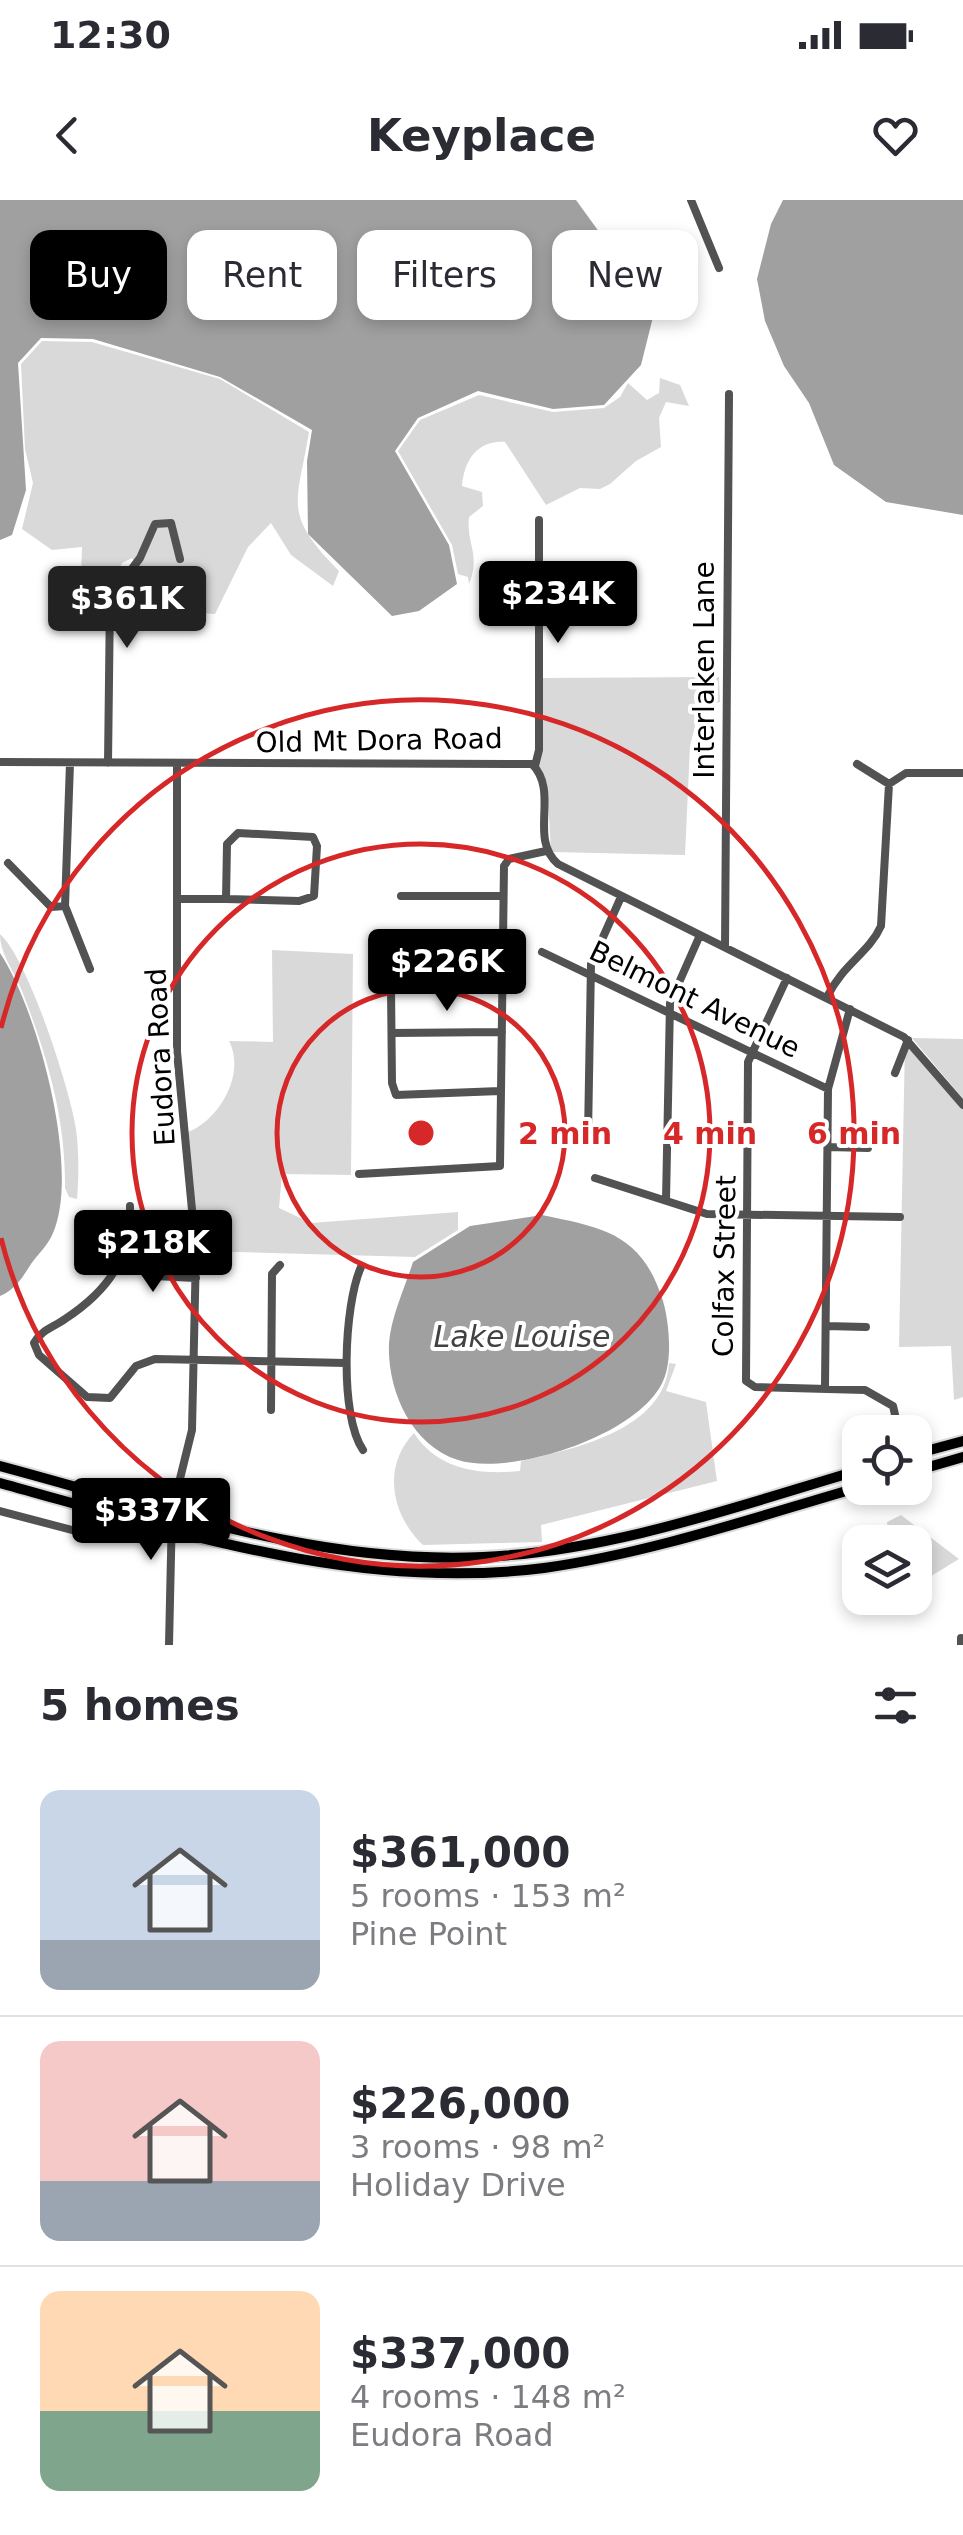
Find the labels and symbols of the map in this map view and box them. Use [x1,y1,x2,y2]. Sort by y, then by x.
pin: $234K [488,561,628,646]
street label: Interlaken Lane [688,561,721,779]
pin: $361K [57,566,197,651]
street label: Old Mt Dora Road [255,722,503,759]
pin: $226K [377,929,517,1014]
street label: Belmont Avenue [584,934,806,1065]
street label: Eudora Road [139,967,182,1147]
centre of rings [403,1115,439,1151]
text: 2 min [518,1116,612,1151]
text: 4 min [663,1116,757,1151]
text: 6 min [807,1116,901,1151]
street label: Colfax Street [706,1175,743,1357]
pin: $218K [83,1210,223,1295]
water label: Lake Louise [434,1319,610,1354]
pin: $337K [81,1478,221,1563]

